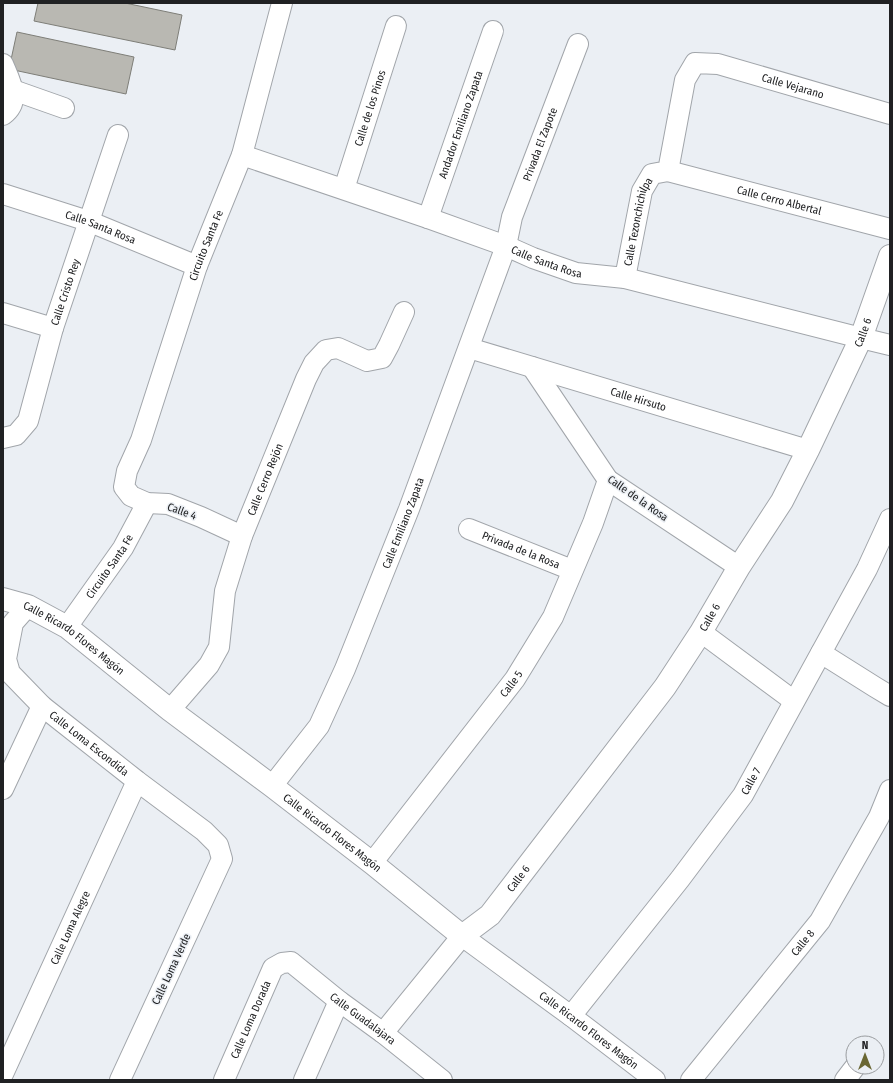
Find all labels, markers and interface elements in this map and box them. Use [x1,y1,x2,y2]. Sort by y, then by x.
street label: Calle de los Pinos [352,68,389,148]
street label: Andador Emiliano Zapata [436,69,486,180]
street label: Calle Vejarano [760,71,826,101]
street label: Privada El Zapote [520,106,560,183]
street label: Calle Tezonchichilpa [622,175,656,267]
street label: Calle Cerro Albertal [736,183,823,218]
street label: Calle Santa Rosa [64,208,137,247]
street label: Circuito Santa Fe [187,208,226,283]
street label: Calle Santa Rosa [509,243,582,281]
street label: Calle Cristo Rey [48,257,83,327]
street label: Calle 6 [852,316,875,349]
street label: Calle Hirsuto [609,385,668,414]
street label: Calle Cerro Rejón [245,442,286,518]
street label: Calle de la Rosa [605,473,670,524]
street label: Calle Emiliano Zapata [380,476,427,571]
street label: Calle 4 [166,500,199,523]
street label: Privada de la Rosa [480,529,562,571]
street label: Circuito Santa Fe [83,532,136,601]
street label: Calle Ricardo Flores Magón [22,599,127,678]
street label: Calle 6 [697,601,723,634]
street label: Calle 5 [497,668,526,700]
street label: Calle Loma Escondida [47,708,131,779]
street label: Calle 7 [738,765,764,797]
street label: Calle Ricardo Flores Magón [280,791,384,875]
street label: Calle 6 [504,862,533,895]
street label: Calle Loma Alegre [48,889,93,967]
street label: Calle 8 [788,927,818,959]
street label: Calle Loma Verde [149,932,194,1007]
street label: Calle Loma Dorada [228,979,274,1061]
street label: Calle Ricardo Flores Magón [537,989,641,1072]
street label: Calle Guadalajara [327,990,398,1047]
north arrow [845,1035,885,1075]
text: N [862,1039,868,1052]

